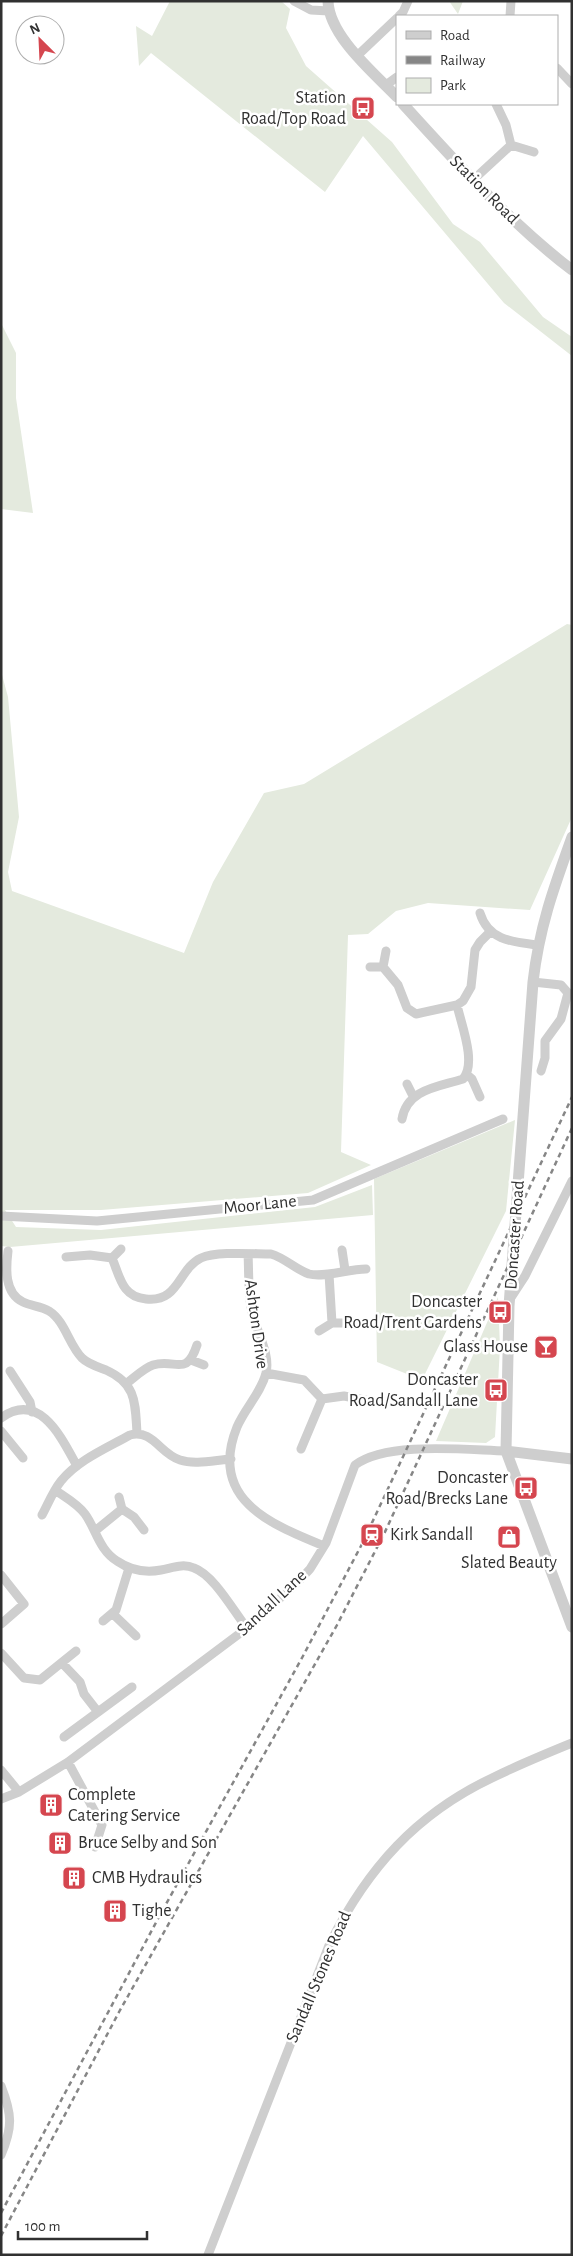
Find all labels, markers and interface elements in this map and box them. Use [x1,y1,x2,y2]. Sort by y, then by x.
north arrow [15,15,65,65]
legend [396,15,558,105]
text: N [28,21,42,37]
text: Road [440,28,470,43]
text: Railway [440,53,486,68]
text: Park [440,78,466,93]
place label: Station Road/Top Road [241,89,346,128]
bus stop icon: Station Road/Top Road [350,95,376,121]
street label: Station Road [446,152,522,228]
street label: Doncaster Road [502,1180,528,1290]
street label: Moor Lane [223,1192,297,1218]
street label: Ashton Drive [241,1278,271,1370]
place label: Doncaster Road/Trent Gardens [343,1293,482,1332]
bus stop icon: Doncaster Road/Trent Gardens [487,1299,513,1325]
bar icon: Glass House [533,1334,559,1360]
place label: Glass House [443,1338,528,1356]
place label: Doncaster Road/Sandall Lane [349,1371,478,1410]
bus stop icon: Doncaster Road/Sandall Lane [483,1377,509,1403]
place label: Doncaster Road/Brecks Lane [385,1469,508,1508]
bus stop icon: Doncaster Road/Brecks Lane [513,1475,539,1501]
station icon: Kirk Sandall [359,1522,385,1548]
shop icon: Slated Beauty [496,1524,522,1550]
place label: Kirk Sandall [390,1526,473,1544]
place label: Slated Beauty [461,1554,557,1572]
street label: Sandall Lane [234,1566,310,1640]
place label: Complete Catering Service [68,1786,180,1825]
building icon: Complete Catering Service [38,1792,64,1818]
building icon: Bruce Selby and Son [47,1830,73,1856]
place label: Bruce Selby and Son [78,1834,217,1852]
building icon: CMB Hydraulics [61,1865,87,1891]
place label: CMB Hydraulics [92,1869,202,1887]
building icon: Tighe [102,1898,128,1924]
place label: Tighe [132,1902,172,1920]
street label: Sandall Stones Road [283,1909,355,2045]
scale bar [18,2208,146,2240]
text: 100 m [25,2219,60,2234]

